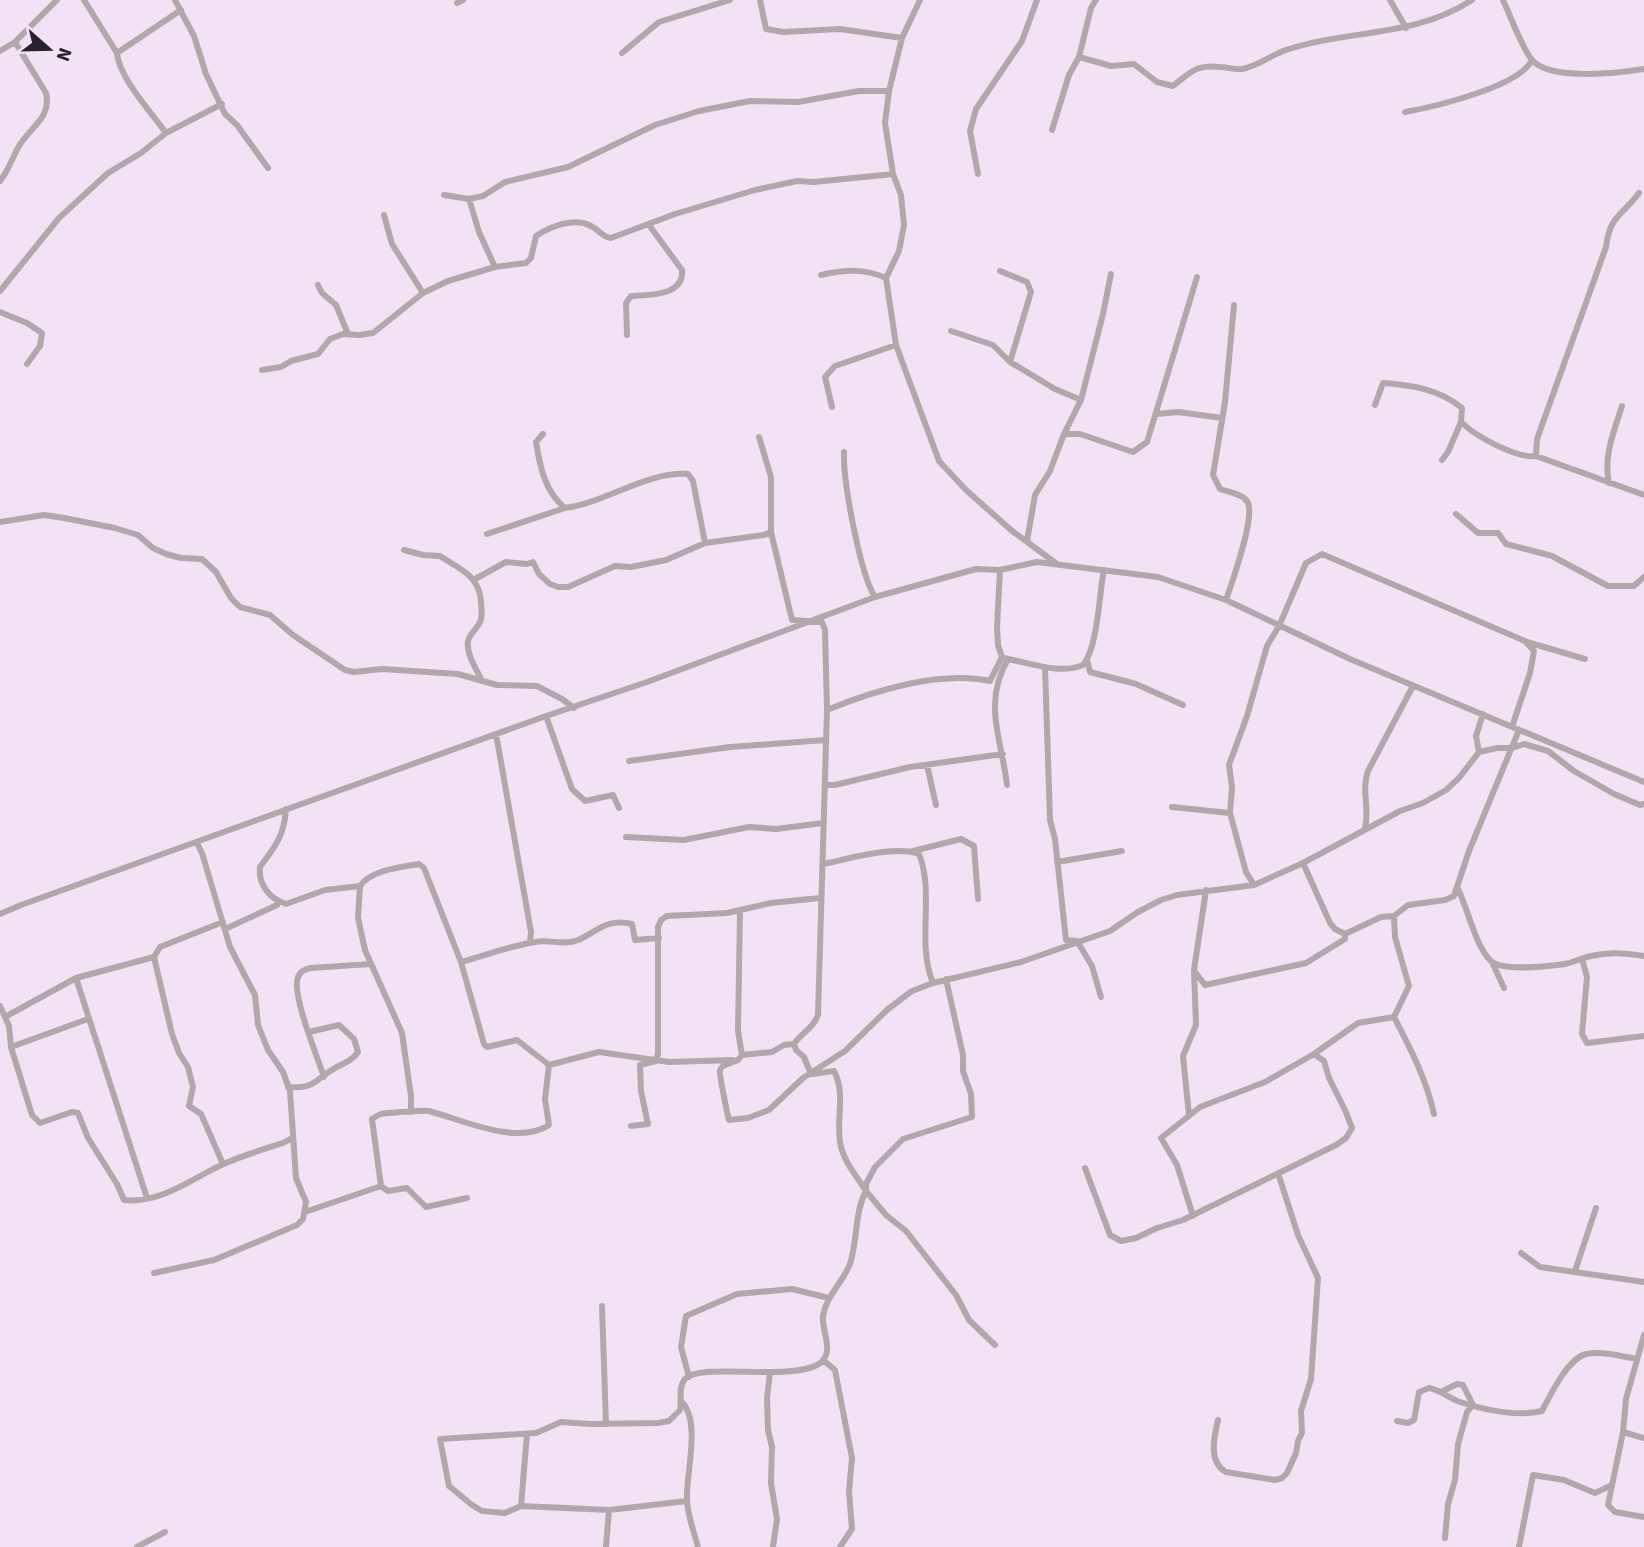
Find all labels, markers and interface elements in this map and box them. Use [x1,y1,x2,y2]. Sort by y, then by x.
north arrow [14,14,84,84]
text: N [49,44,78,65]

